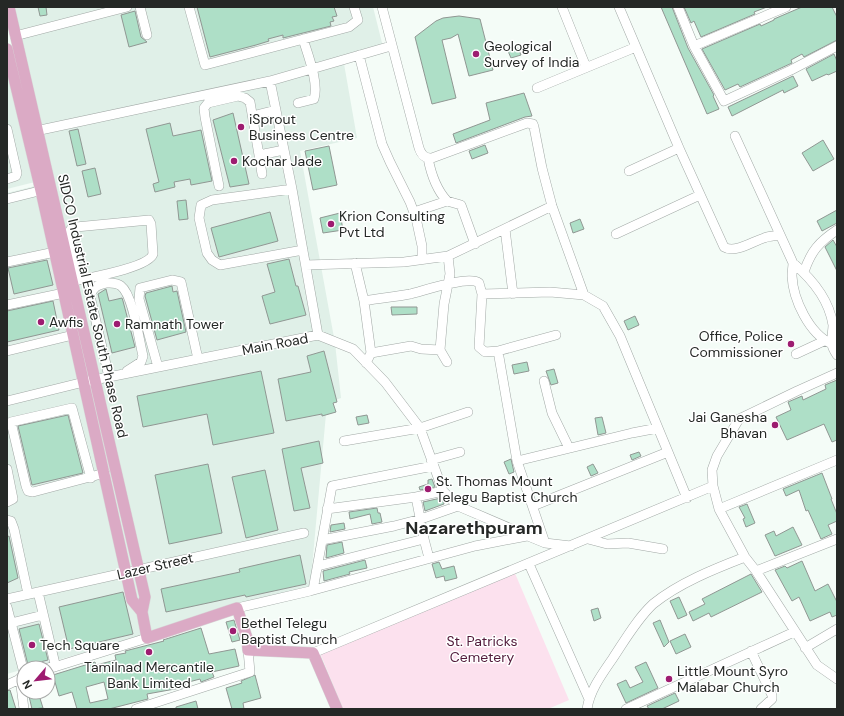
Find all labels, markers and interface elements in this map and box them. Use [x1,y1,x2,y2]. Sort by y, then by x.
place label: Geological Survey of India [484,37,579,71]
marker: Geological Survey of India [471,49,481,59]
place label: iSprout Business Centre [249,110,354,144]
marker: iSprout Business Centre [236,122,246,132]
place label: Kochar Jade [242,152,322,170]
marker: Kochar Jade [229,156,239,166]
street label: SIDCO Industrial Estate South Phase Road [54,172,132,440]
place label: Krion Consulting Pvt Ltd [339,207,445,241]
marker: Krion Consulting Pvt Ltd [326,219,336,229]
place label: Awfis [49,313,83,331]
place label: Ramnath Tower [125,315,224,333]
marker: Awfis [36,317,46,327]
marker: Ramnath Tower [112,319,122,329]
place label: Office, Police Commissioner [689,327,783,361]
street label: Main Road [240,329,310,359]
marker: Office, Police Commissioner [786,339,796,349]
place label: Jai Ganesha Bhavan [688,408,767,442]
marker: Jai Ganesha Bhavan [770,420,780,430]
place label: St. Thomas Mount Telegu Baptist Church [436,472,578,506]
marker: St. Thomas Mount Telegu Baptist Church [423,484,433,494]
district label: Nazarethpuram [405,516,543,540]
street label: Lazer Street [115,548,195,584]
place label: Bethel Telegu Baptist Church [241,614,337,648]
marker: Bethel Telegu Baptist Church [228,626,238,636]
park label: St. Patricks Cemetery [446,632,518,666]
place label: Tech Square [40,636,120,654]
marker: Tech Square [27,640,37,650]
marker: Tamilnad Mercantile Bank Limited [144,647,154,657]
place label: Tamilnad Mercantile Bank Limited [84,658,214,692]
north arrow [16,660,56,700]
place label: Little Mount Syro Malabar Church [677,662,788,696]
marker: Little Mount Syro Malabar Church [664,674,674,684]
text: N [19,678,35,692]

